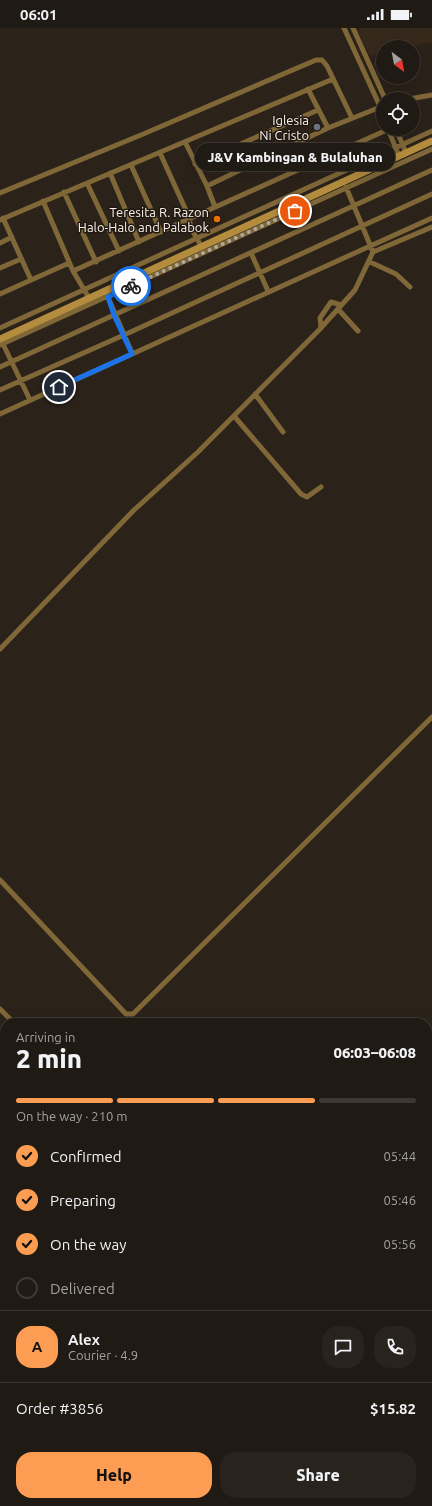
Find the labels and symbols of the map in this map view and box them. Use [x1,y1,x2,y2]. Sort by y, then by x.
north arrow [376,40,420,84]
place label: Iglesia Ni Cristo [259,113,309,142]
marker: Iglesia Ni Cristo [312,122,322,132]
callout: J&V Kambingan & Bulaluhan [195,143,395,171]
pin [278,194,312,228]
place label: Teresita R. Razon Halo-Halo and Palabok [78,205,209,234]
marker: Teresita R. Razon Halo-Halo and Palabok [212,214,222,224]
courier [111,266,151,306]
pin [42,370,76,404]

